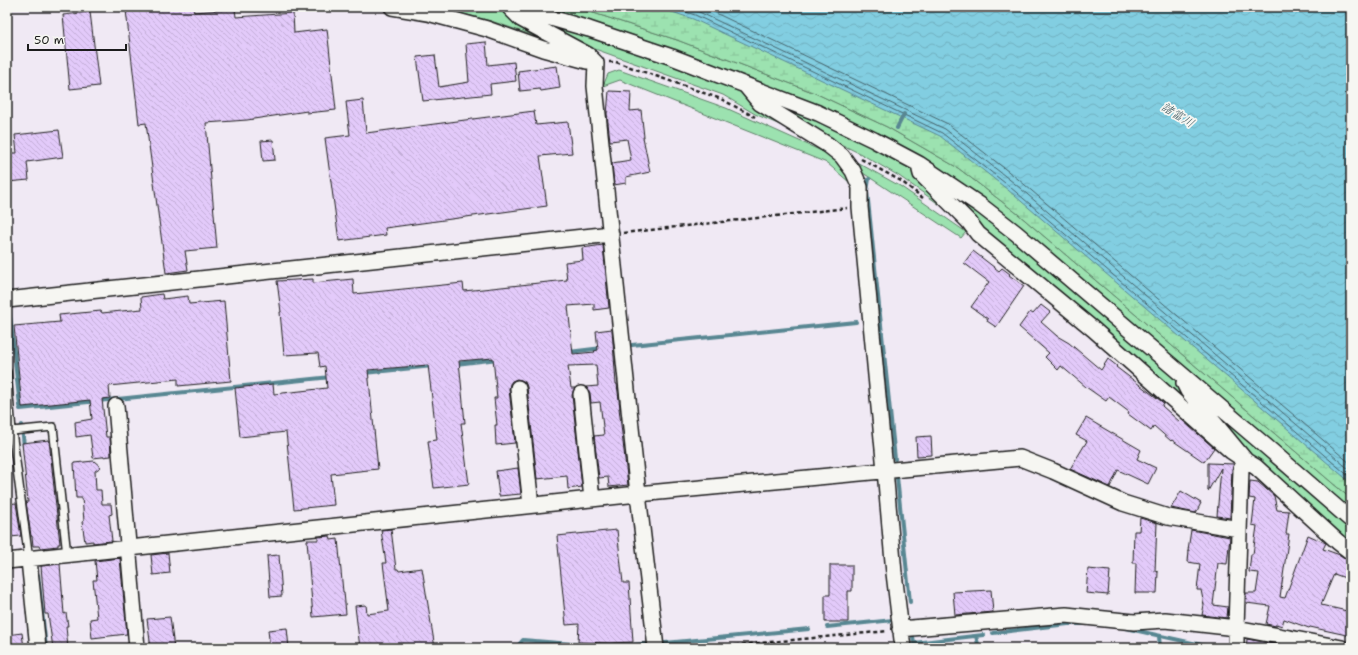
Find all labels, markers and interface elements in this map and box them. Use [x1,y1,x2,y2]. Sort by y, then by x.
scale bar [28,26,126,52]
text: 50 m [34,32,64,48]
water label: 諸富川 [1158,99,1198,131]

